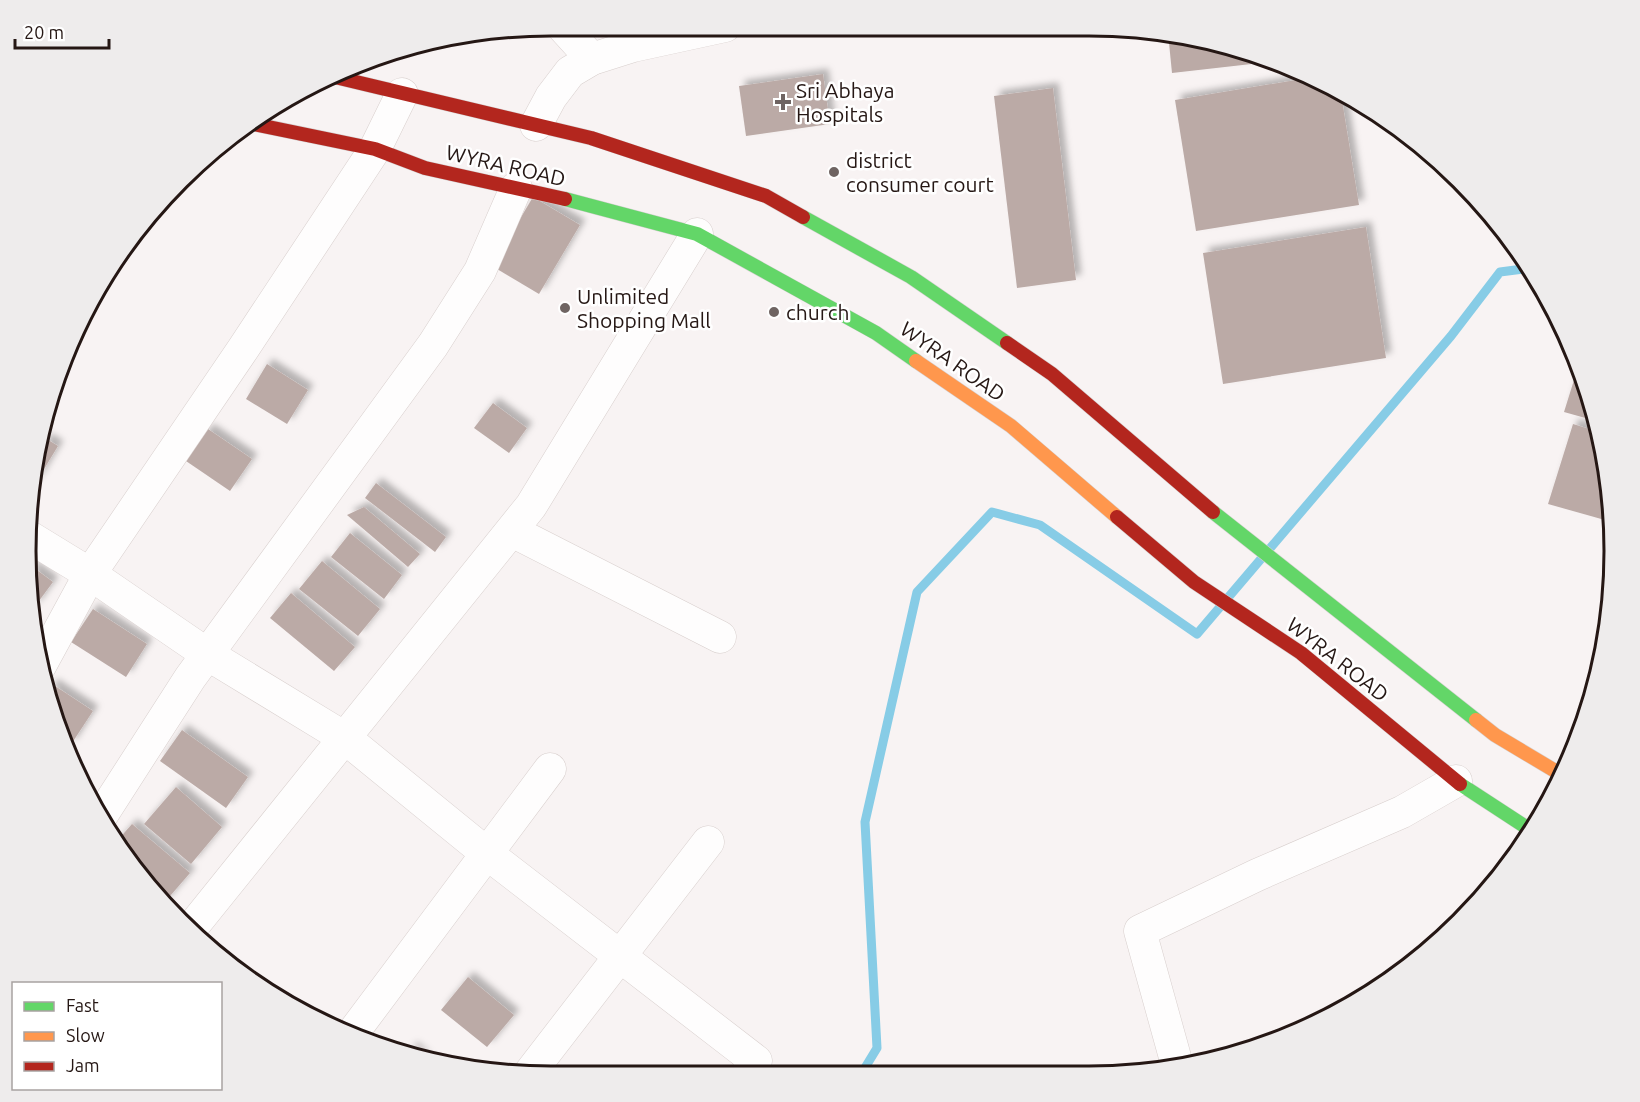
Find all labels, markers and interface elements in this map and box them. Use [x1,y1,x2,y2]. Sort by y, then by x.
scale bar [15,12,110,50]
text: 20 m [24,22,64,42]
place label: Sri Abhaya Hospitals [796,78,894,126]
marker: Sri Abhaya Hospitals [774,93,792,111]
street label: WYRA ROAD [444,140,568,190]
place label: district consumer court [846,148,994,196]
marker: district consumer court [827,165,841,179]
place label: Unlimited Shopping Mall [577,284,711,332]
place label: church [786,300,849,324]
marker: Unlimited Shopping Mall [558,301,572,315]
marker: church [767,305,781,319]
street label: WYRA ROAD [896,316,1010,406]
street label: WYRA ROAD [1283,612,1393,706]
legend [12,982,222,1090]
text: Fast [66,995,99,1015]
text: Slow [66,1025,105,1045]
text: Jam [66,1055,100,1075]

